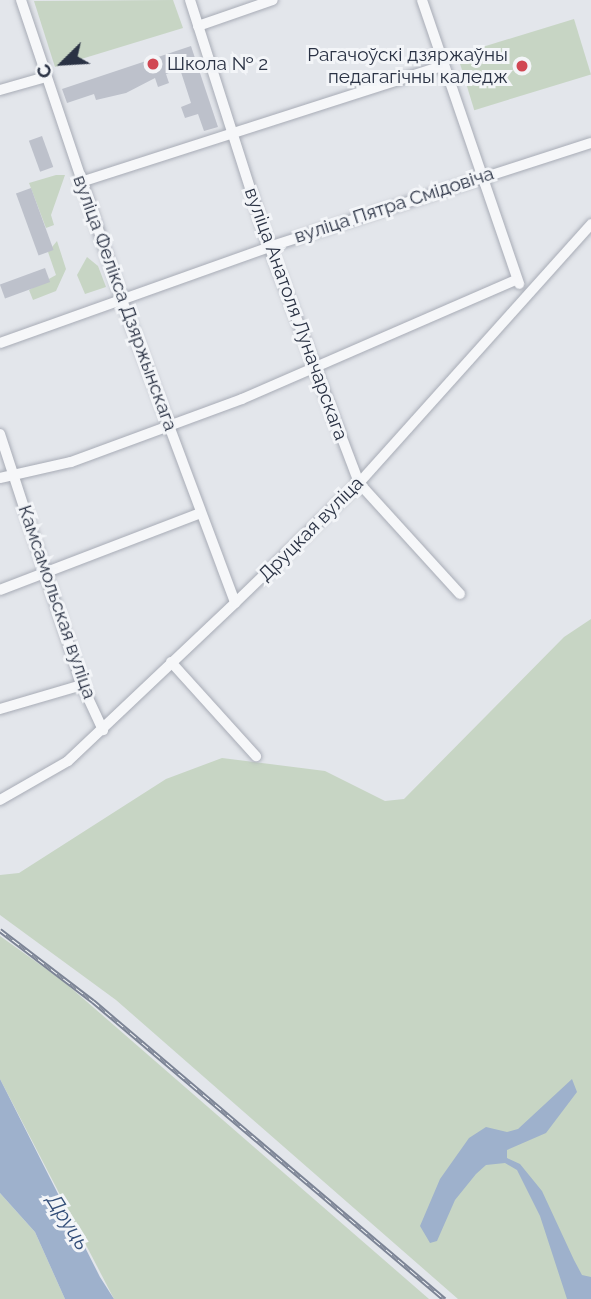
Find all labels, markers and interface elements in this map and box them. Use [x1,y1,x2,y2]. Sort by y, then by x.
north arrow [28,28,98,98]
place label: Рагачоўскі дзяржаўны педагагічны каледж [307,44,508,88]
place label: Школа № 2 [167,53,268,75]
marker: Школа № 2 [145,56,161,72]
marker: Рагачоўскі дзяржаўны педагагічны каледж [514,58,530,74]
text: С [31,61,57,82]
street label: вуліца Пятра Смідовіча [291,162,497,248]
street label: вуліца Фелікса Дзяржынскага [68,172,182,434]
street label: вуліца Анатоля Луначарскага [240,184,352,444]
street label: Друцкая вуліца [254,472,368,586]
street label: Камсамольская вуліца [13,502,101,702]
water label: Друць [41,1189,95,1255]

